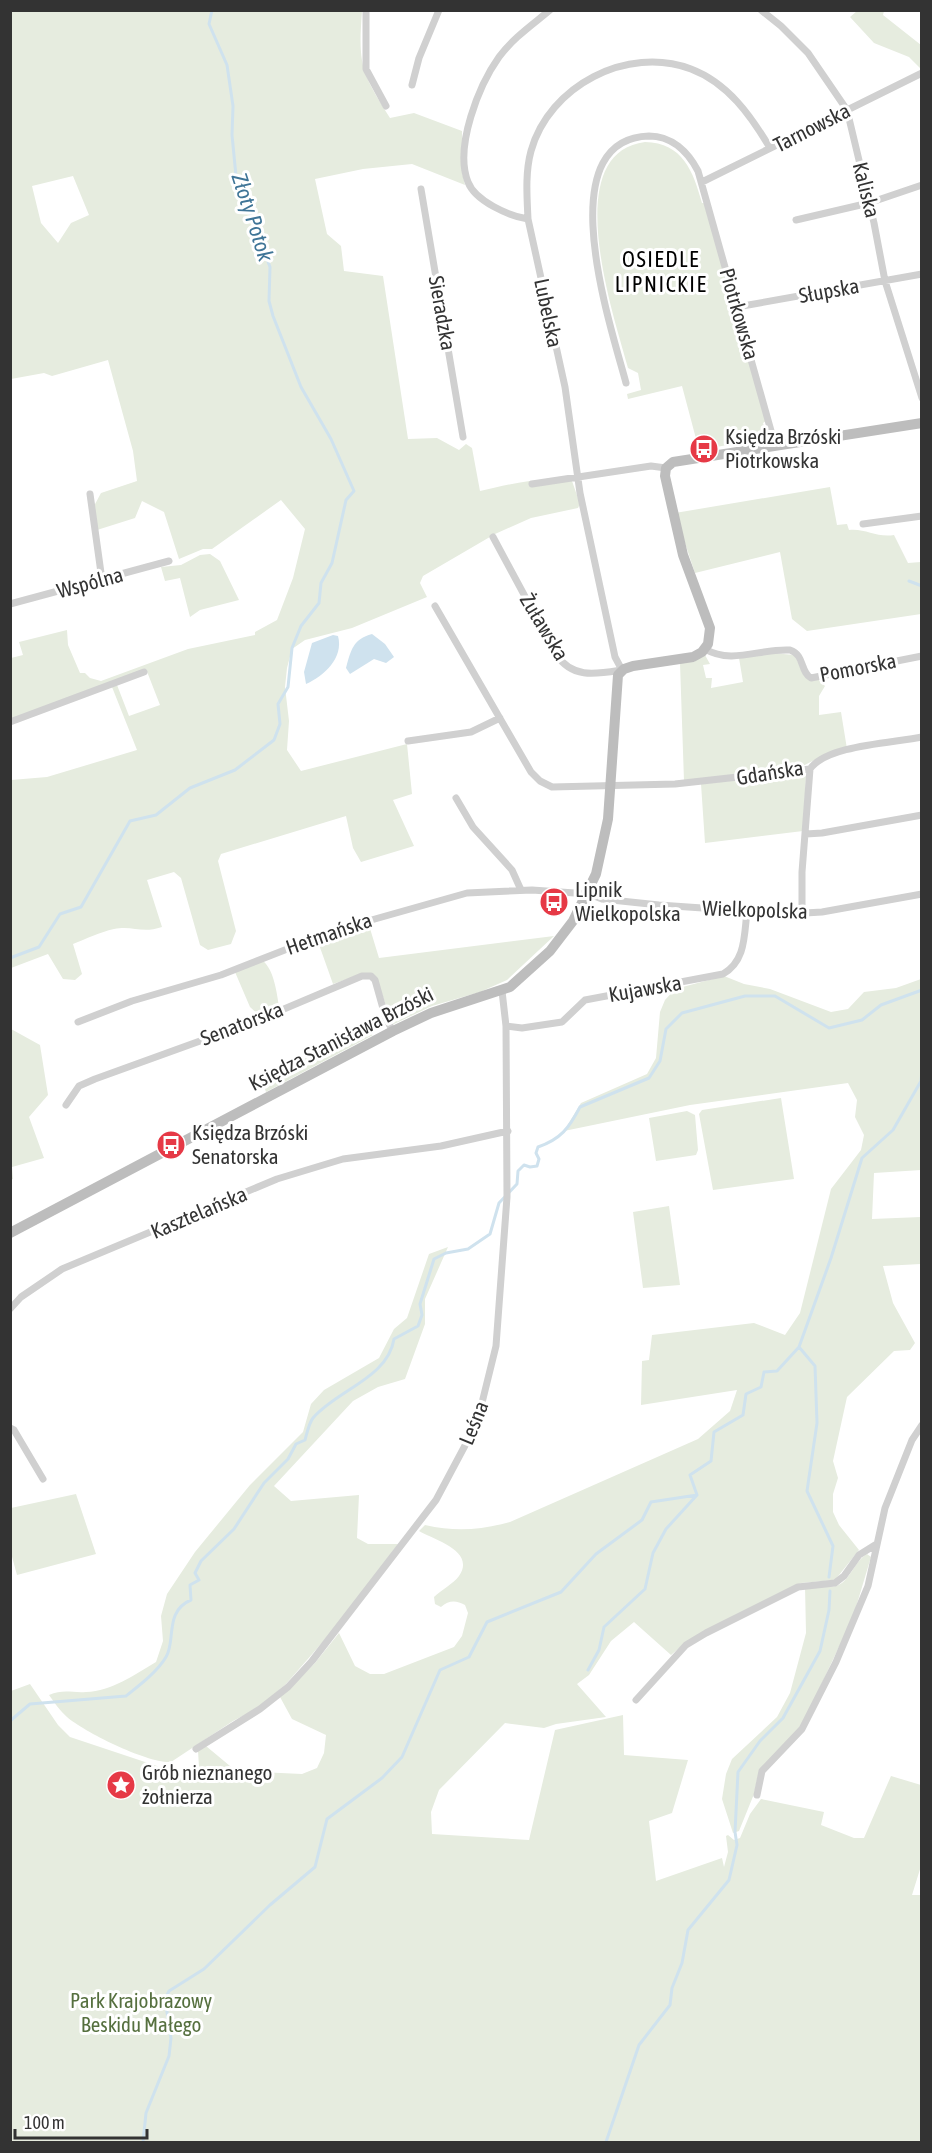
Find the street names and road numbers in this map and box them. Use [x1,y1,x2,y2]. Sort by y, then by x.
street label: Tarnowska [769,98,854,157]
street label: Kaliska [848,159,885,220]
street label: Piotrkowska [715,265,764,362]
street label: Słupska [797,273,861,307]
street label: Sieradzka [425,274,461,352]
street label: Lubelska [530,276,568,349]
street label: Wspólna [54,562,125,602]
street label: Żuławska [516,589,574,664]
street label: Pomorska [817,648,898,686]
street label: Gdańska [735,755,805,789]
street label: Wielkopolska [702,895,808,923]
street label: Hetmańska [283,907,375,959]
street label: Kujawska [606,970,683,1006]
street label: Księdza Stanisława Brzóski [244,981,437,1095]
street label: Senatorska [197,996,286,1050]
street label: Kasztelańska [147,1181,250,1243]
street label: Leśna [454,1397,493,1448]

